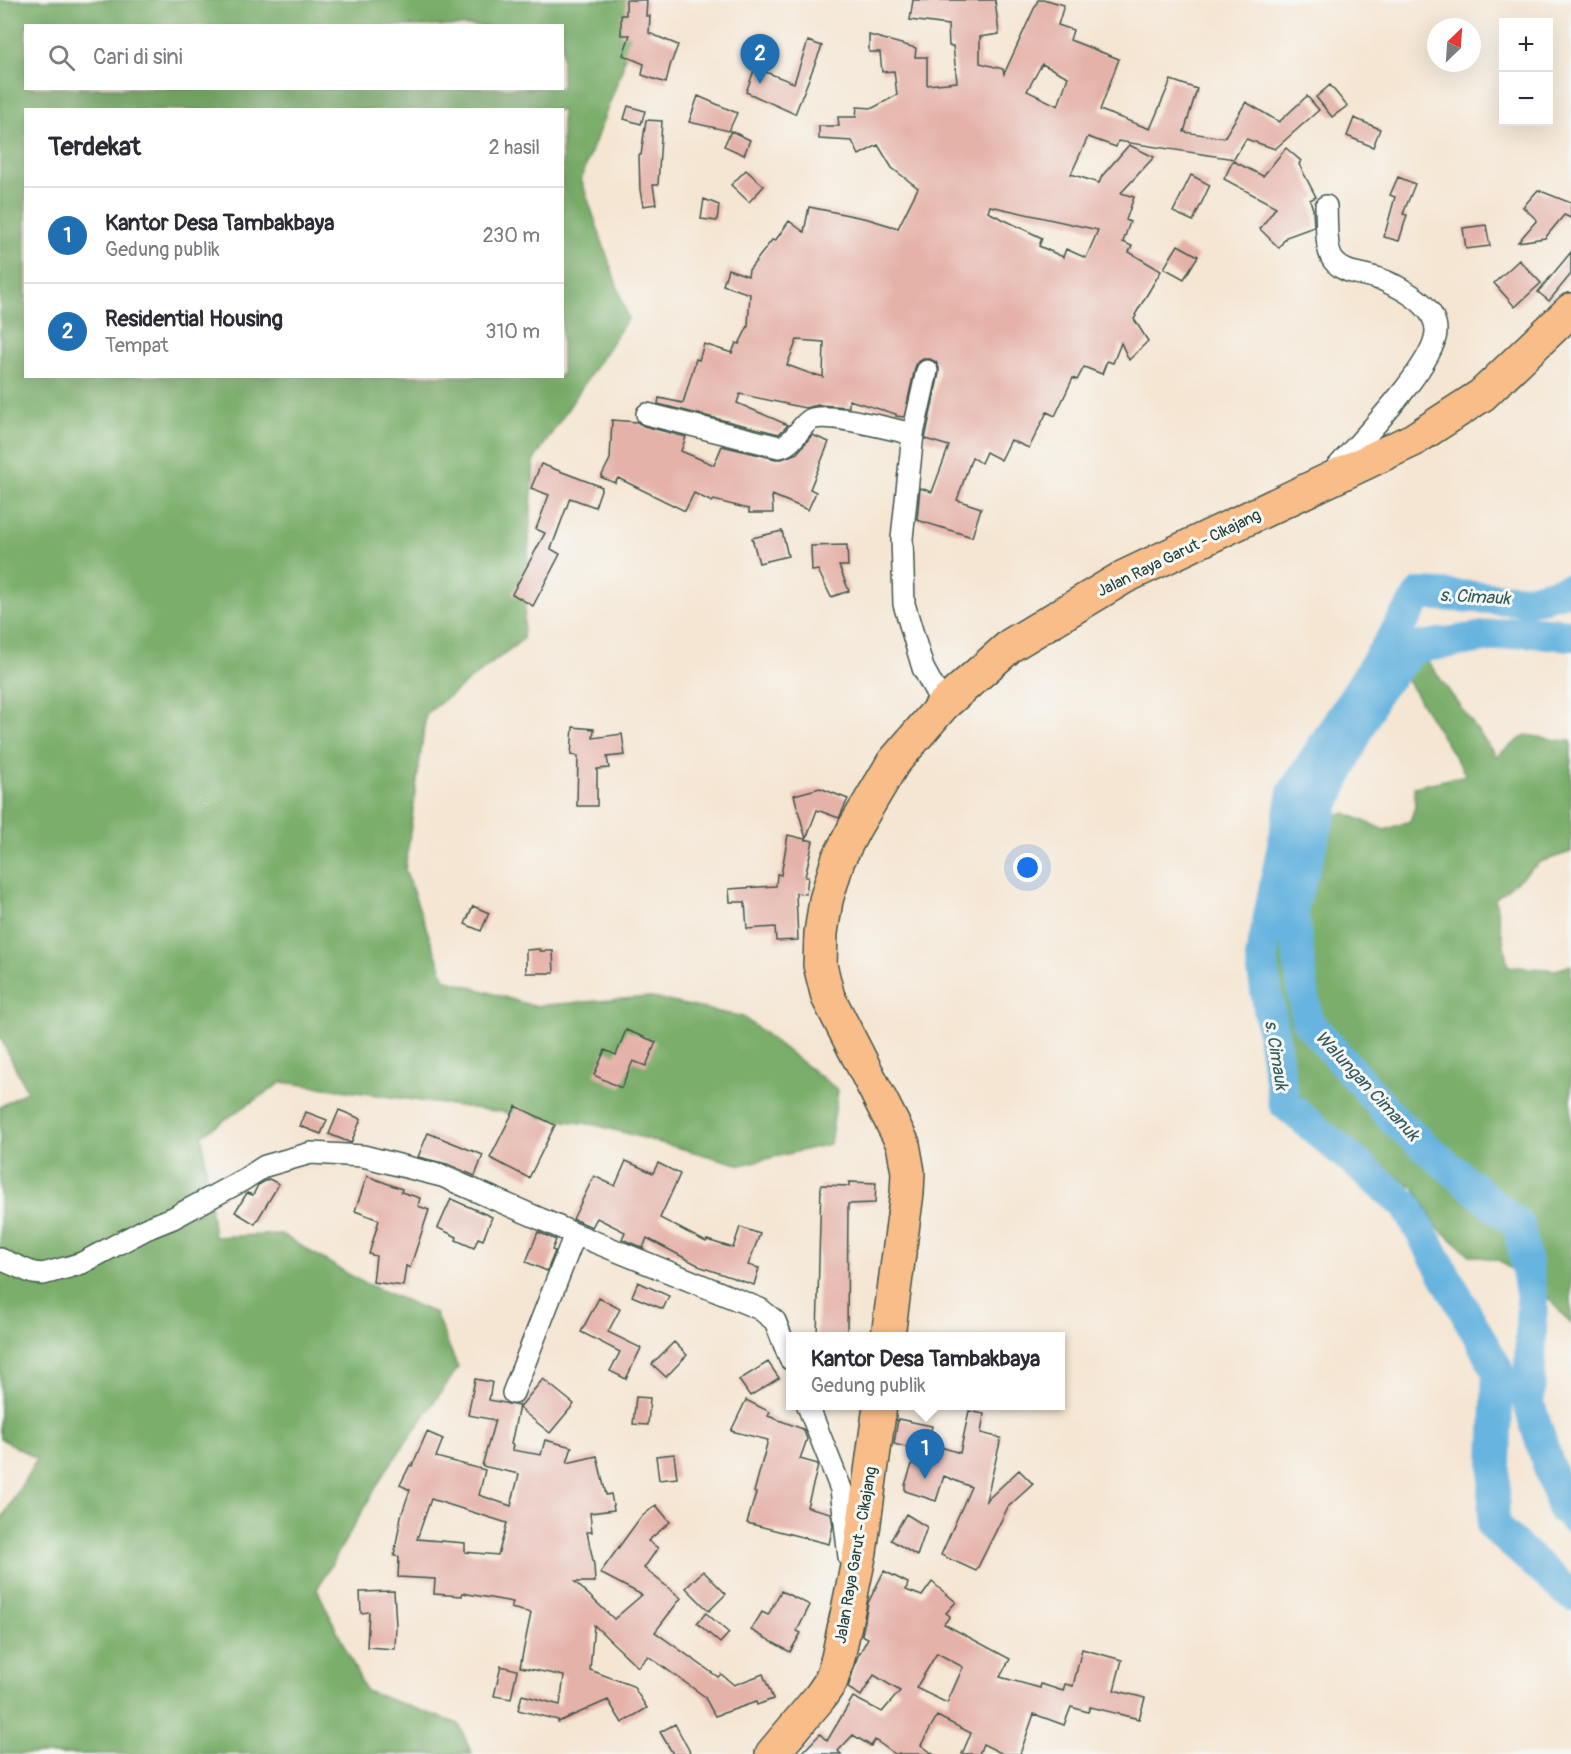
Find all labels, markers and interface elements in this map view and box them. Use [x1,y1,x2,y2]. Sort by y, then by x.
north arrow [1427,18,1481,72]
map controls [1499,18,1553,126]
button: + [1499,18,1553,72]
search box [24,24,564,90]
pin: 2 [740,34,780,84]
icon: search [45,41,78,74]
text: Cari di sini [93,43,183,71]
button: − [1499,72,1553,126]
text: Terdekat [48,131,141,163]
text: 2 hasil [489,135,540,160]
text: Kantor Desa Tambakbaya [105,209,334,237]
text: 1 [64,223,71,248]
text: 230 m [483,223,540,248]
text: Gedung publik [105,237,220,262]
text: Residential Housing [105,305,283,333]
text: 2 [62,319,73,344]
text: 310 m [485,319,540,344]
text: Tempat [105,333,169,358]
street label: Jalan Raya Garut - Cikajang [1094,505,1264,601]
water label: s. Cimauk [1439,584,1512,610]
your location [1013,853,1042,882]
water label: s. Cimauk [1259,1018,1293,1093]
water label: Walungan Cimanuk [1310,1026,1425,1147]
popup [786,1332,1065,1410]
text: Kantor Desa Tambakbaya [811,1345,1040,1373]
text: Gedung publik [811,1373,926,1398]
pin: 1 [906,1430,944,1479]
street label: Jalan Raya Garut - Cikajang [831,1465,881,1645]

